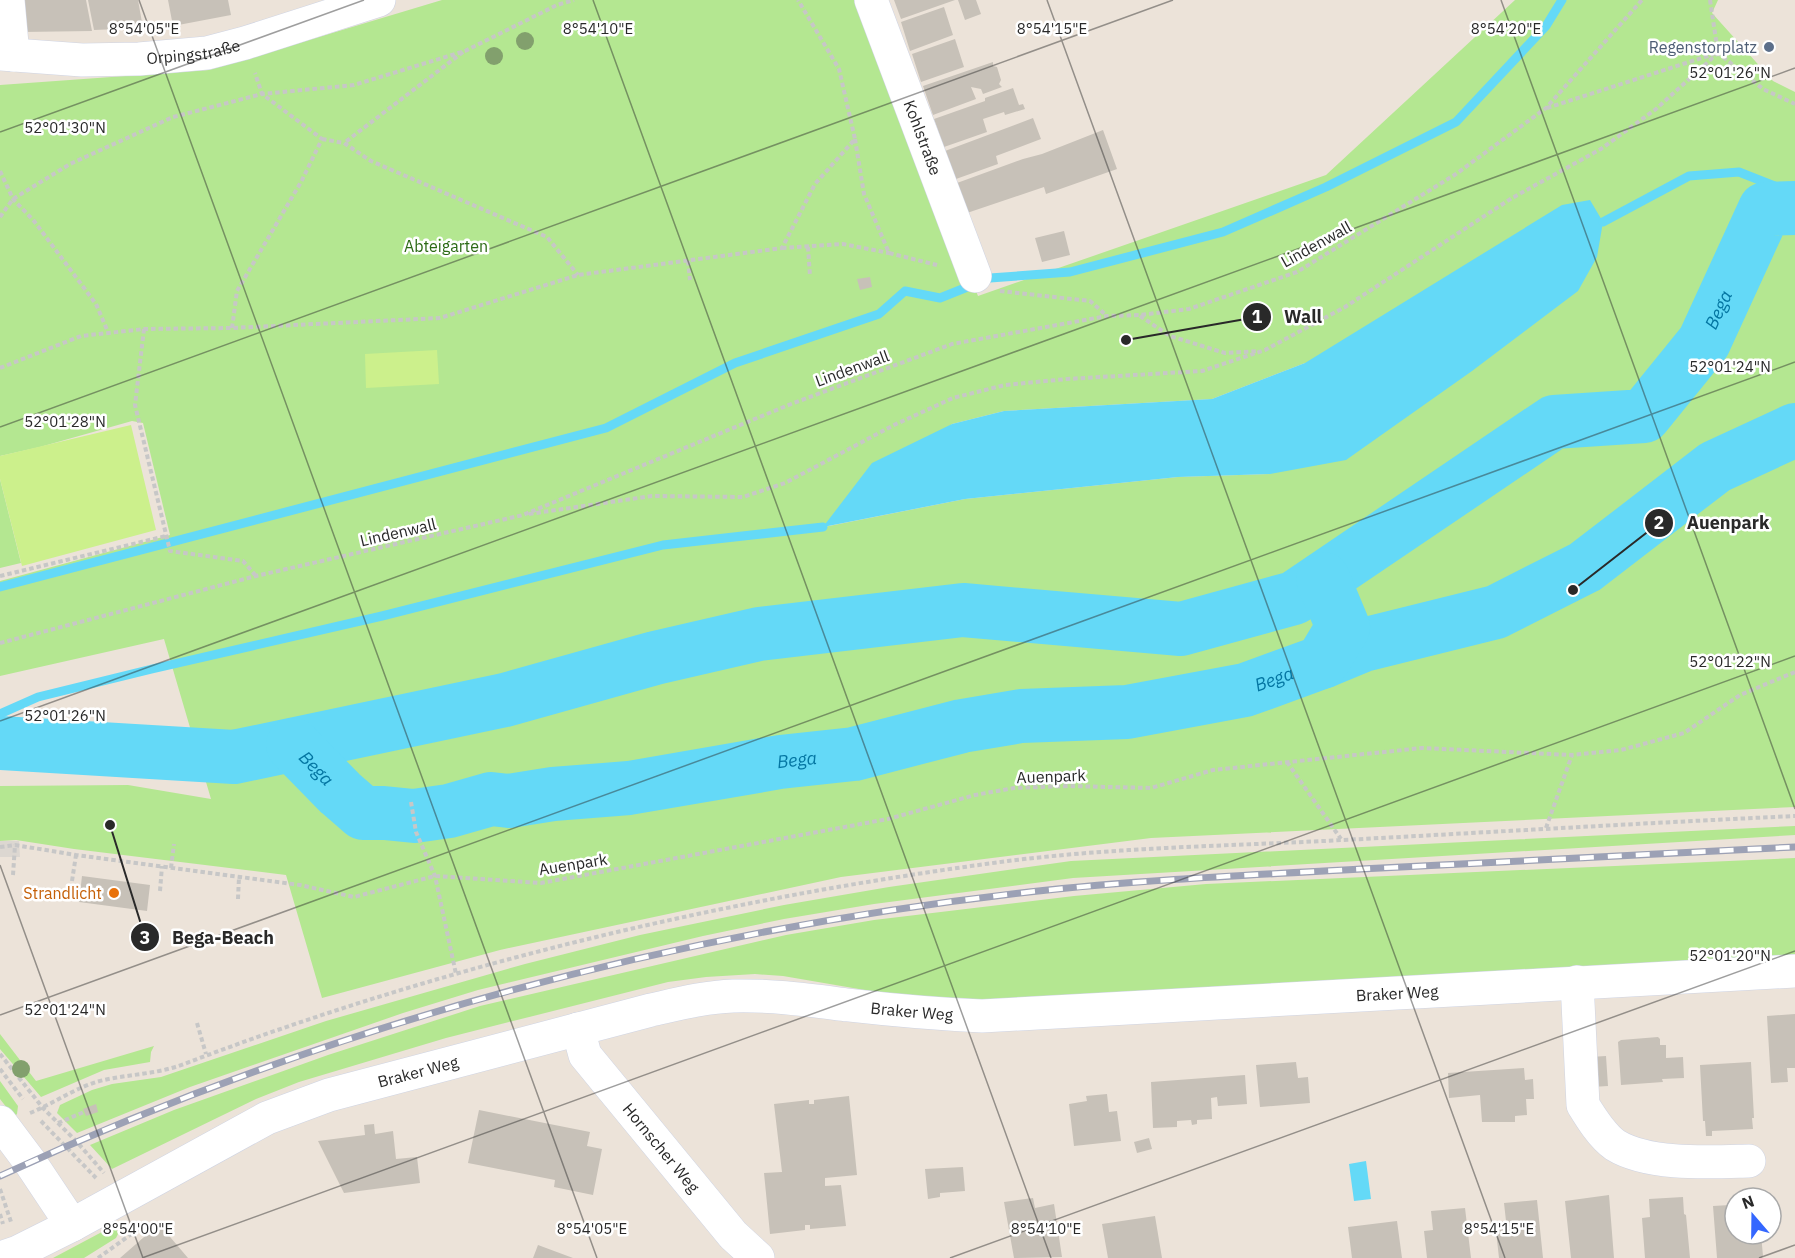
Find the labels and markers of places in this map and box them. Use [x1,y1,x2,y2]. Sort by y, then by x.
place label: Regenstorplatz [1649,37,1757,57]
marker: Regenstorplatz [1762,40,1776,54]
callout: Wall [1242,299,1334,335]
callout: Auenpark [1644,505,1781,541]
place label: Strandlicht [23,883,102,903]
marker: Strandlicht [107,886,121,900]
callout: Bega-Beach [130,919,286,955]

